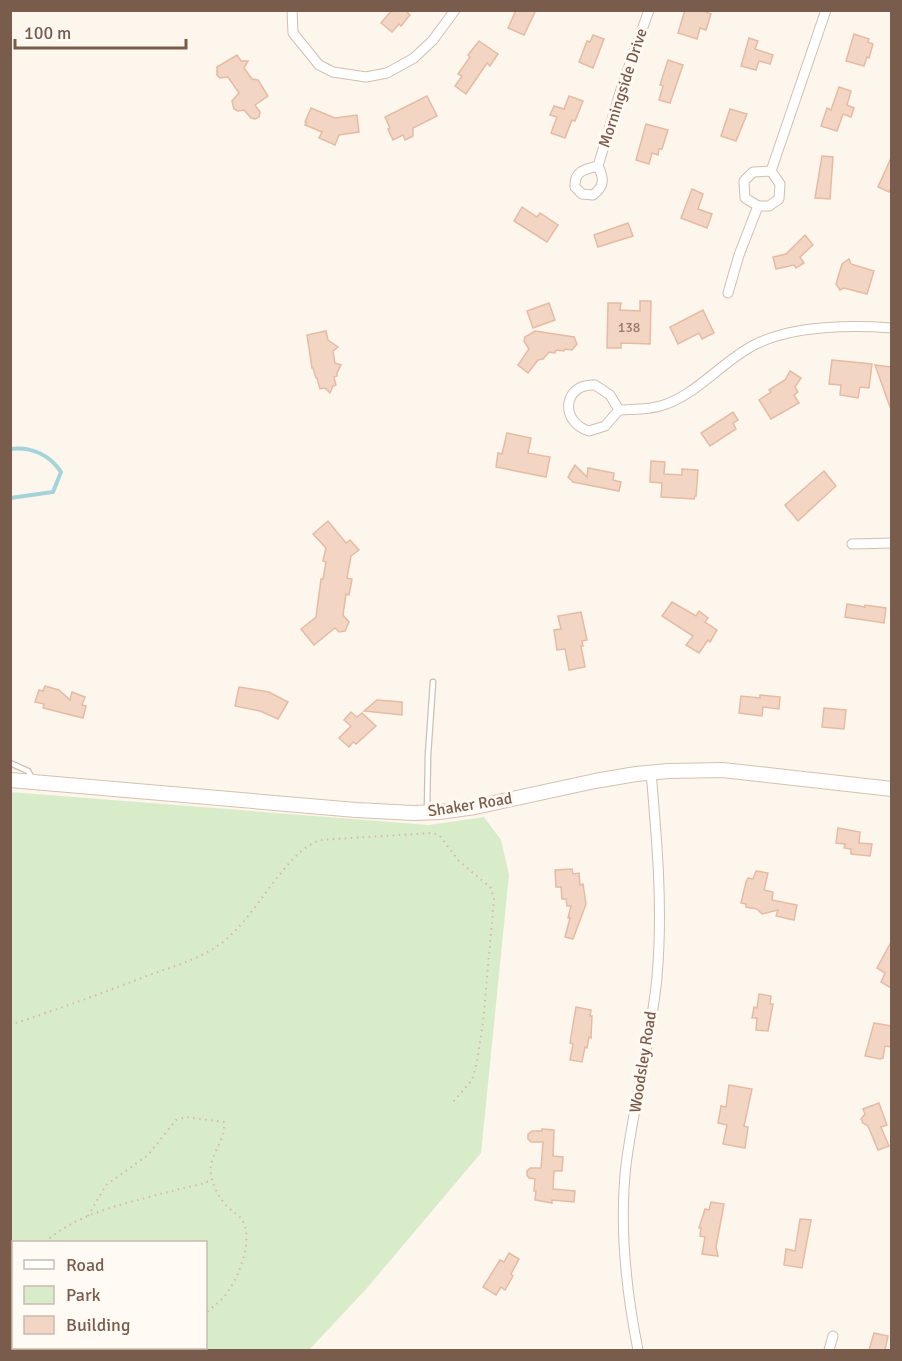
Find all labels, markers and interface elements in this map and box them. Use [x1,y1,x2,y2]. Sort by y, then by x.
scale bar [15,12,186,50]
text: 100 m [24,22,71,44]
street label: Morningside Drive [594,26,652,150]
house number: 138 [618,319,640,336]
street label: Shaker Road [426,788,514,822]
street label: Woodsley Road [625,1010,661,1114]
legend [12,1241,207,1349]
text: Road [66,1254,105,1276]
text: Park [66,1284,101,1306]
text: Building [66,1314,130,1336]

